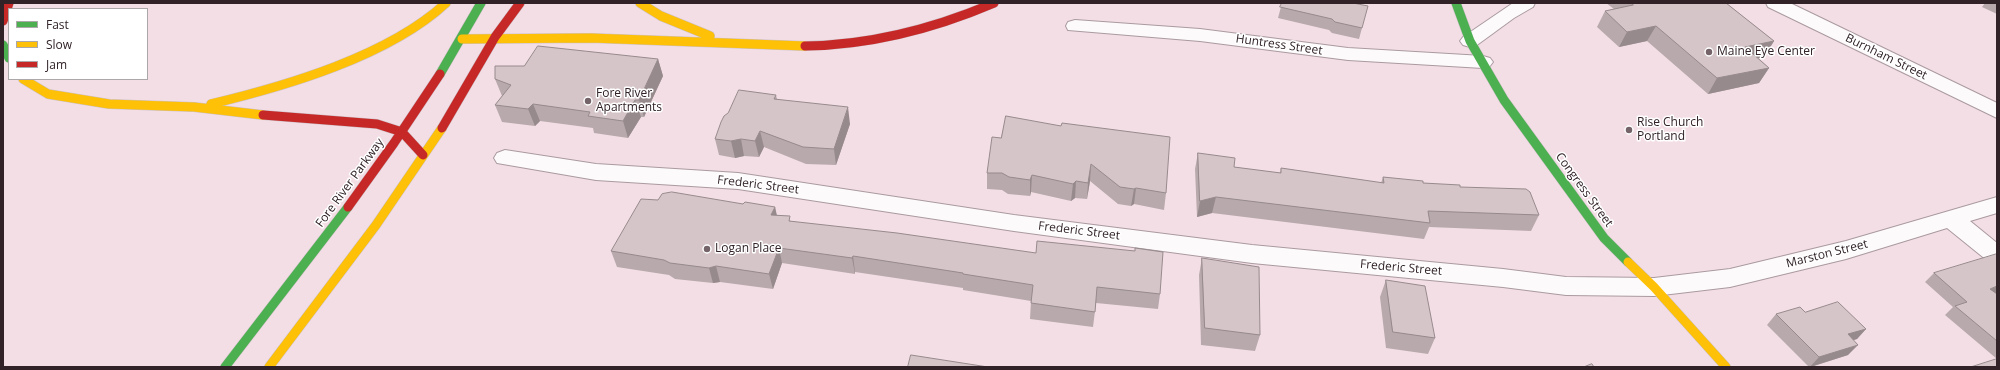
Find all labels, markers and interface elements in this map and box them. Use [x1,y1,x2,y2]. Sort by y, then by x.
legend [8,8,148,80]
text: Fast [46,16,69,33]
street label: Burnham Street [1843,31,1929,83]
street label: Huntress Street [1235,32,1323,58]
text: Slow [46,36,72,53]
place label: Maine Eye Center [1717,45,1815,59]
marker: Maine Eye Center [1704,47,1714,57]
text: Jam [46,56,67,73]
place label: Fore River Apartments [596,87,662,115]
marker: Fore River Apartments [583,96,593,106]
place label: Rise Church Portland [1637,116,1703,144]
marker: Rise Church Portland [1624,125,1634,135]
street label: Fore River Parkway [313,136,387,230]
street label: Congress Street [1552,150,1616,230]
street label: Frederic Street [716,173,800,197]
street label: Frederic Street [1037,219,1121,243]
street label: Marston Street [1785,237,1869,271]
place label: Logan Place [715,242,782,256]
marker: Logan Place [702,244,712,254]
street label: Frederic Street [1359,257,1443,279]

